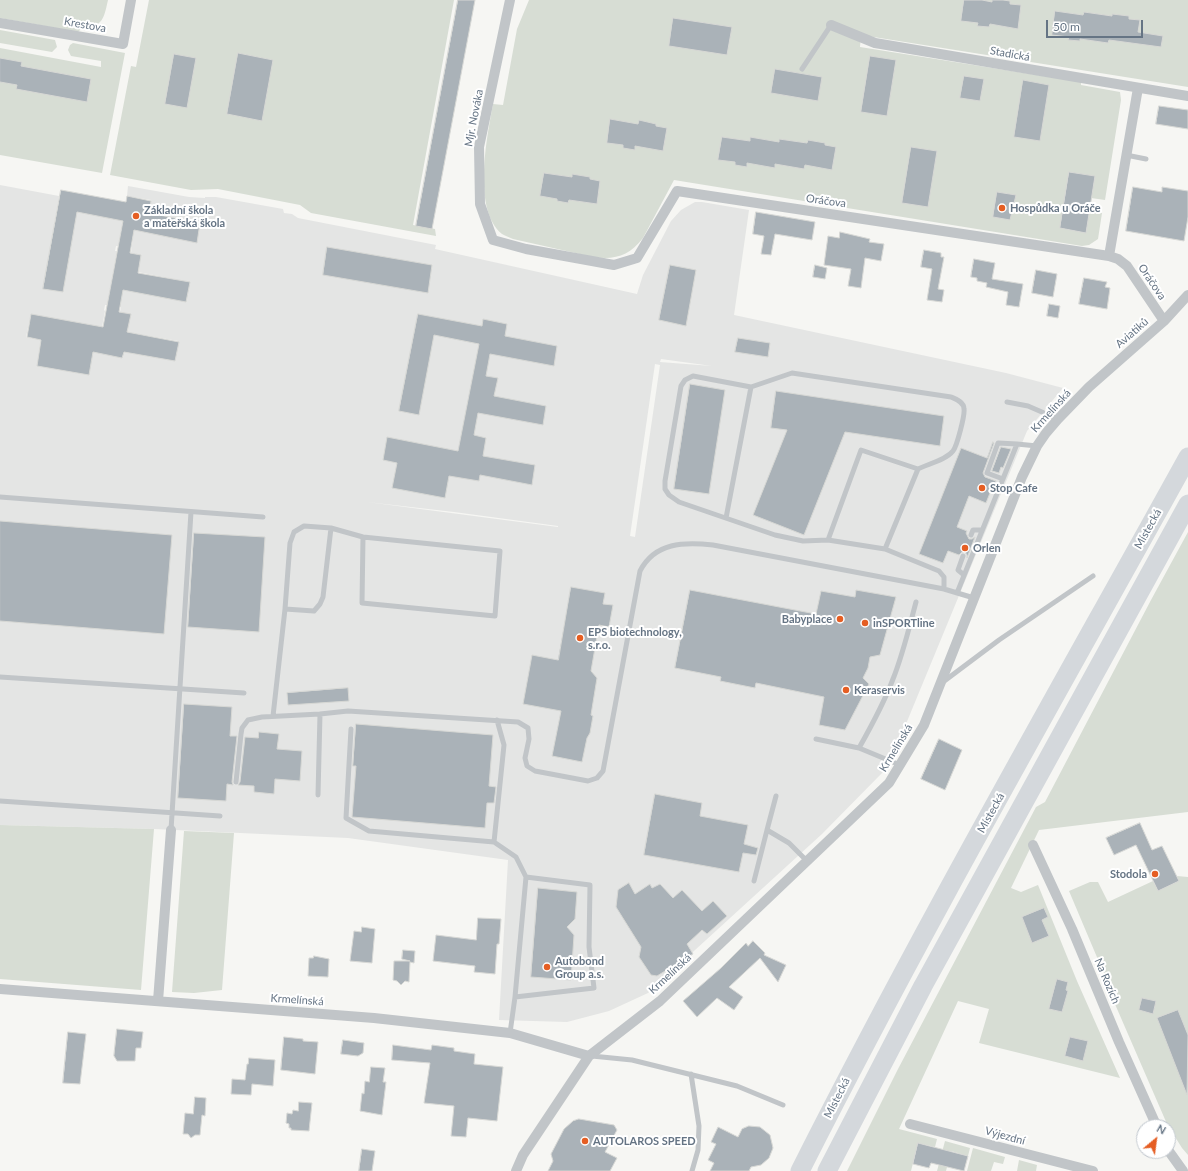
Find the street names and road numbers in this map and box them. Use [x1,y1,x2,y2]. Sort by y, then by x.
street label: Krestova [63,15,107,35]
street label: Stadická [989,44,1031,64]
street label: Mjr. Nováka [462,88,486,148]
street label: Oráčova [805,192,847,210]
street label: Oráčova [1135,262,1169,302]
street label: Aviatiků [1113,315,1151,351]
street label: Krmelínská [1028,387,1074,435]
street label: Místecká [1132,507,1164,551]
street label: Krmelínská [877,722,915,774]
street label: Místecká [975,791,1007,835]
street label: Krmelínská [646,951,694,997]
street label: Na Rozích [1092,956,1122,1006]
street label: Krmelínská [270,992,324,1008]
street label: Místecká [821,1076,853,1120]
street label: Výjezdní [983,1124,1027,1148]

